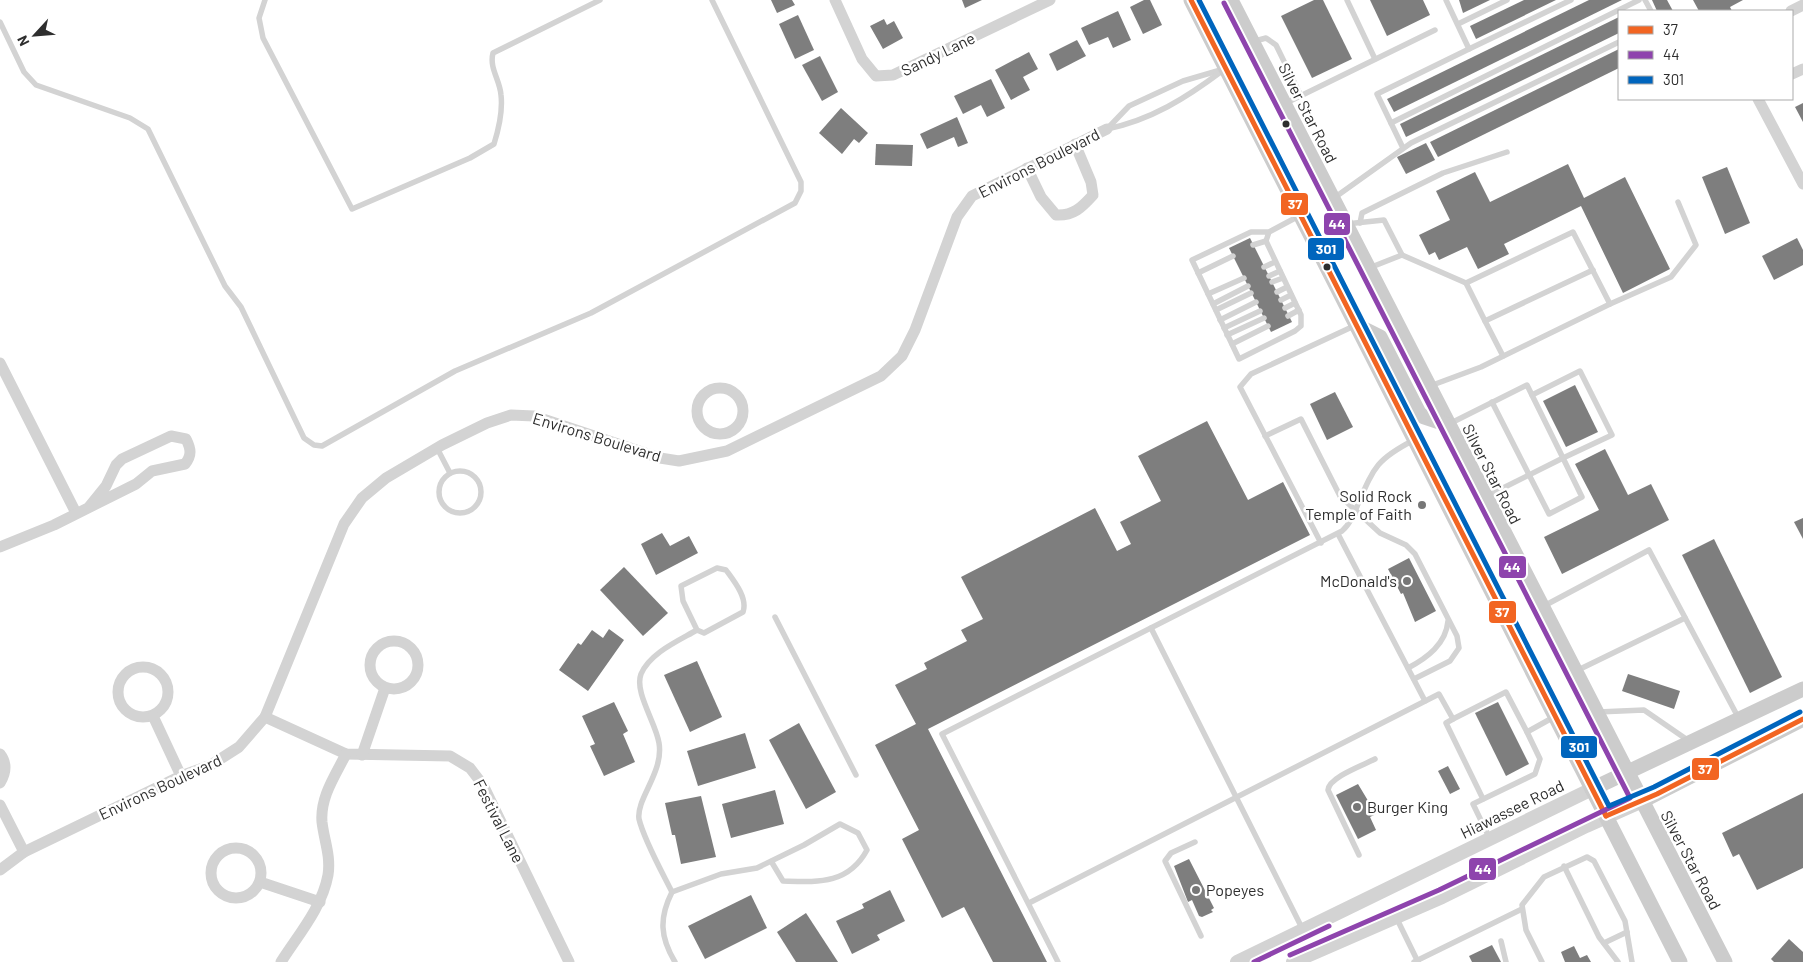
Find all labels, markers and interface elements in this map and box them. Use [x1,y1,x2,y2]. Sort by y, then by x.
north arrow [10,10,60,60]
legend [1618,10,1793,100]
text: 37 [1663,20,1678,38]
street label: Sandy Lane [898,28,978,80]
text: N [13,33,33,49]
text: 44 [1663,45,1680,63]
street label: Silver Star Road [1275,60,1342,166]
text: 301 [1663,70,1684,88]
unlabelled marker [1281,119,1291,129]
street label: Environs Boulevard [975,124,1102,201]
line badge: 37 [1280,192,1309,216]
text: 37 [1288,195,1302,212]
line badge: 44 [1323,212,1351,236]
text: 44 [1329,215,1345,232]
line badge: 301 [1307,237,1345,261]
text: 301 [1316,240,1336,257]
unlabelled marker [1322,262,1332,272]
street label: Environs Boulevard [531,408,664,465]
street label: Silver Star Road [1459,421,1526,527]
place label: Solid Rock Temple of Faith [1305,486,1412,523]
marker: Solid Rock Temple of Faith [1416,499,1428,511]
line badge: 44 [1498,555,1527,579]
text: 44 [1504,558,1520,575]
place label: McDonald's [1320,571,1397,590]
marker: McDonald's [1401,575,1413,587]
line badge: 37 [1488,600,1517,624]
text: 37 [1495,603,1509,620]
line badge: 301 [1560,735,1598,759]
text: 301 [1569,738,1589,755]
street label: Environs Boulevard [95,750,224,823]
line badge: 37 [1691,757,1720,781]
text: 37 [1698,760,1712,777]
street label: Hiawassee Road [1457,775,1567,842]
street label: Festival Lane [470,776,529,866]
place label: Burger King [1367,797,1448,816]
marker: Burger King [1351,801,1363,813]
street label: Silver Star Road [1657,807,1726,913]
line badge: 44 [1468,857,1497,881]
text: 44 [1475,860,1491,877]
place label: Popeyes [1206,880,1264,899]
marker: Popeyes [1190,884,1202,896]

